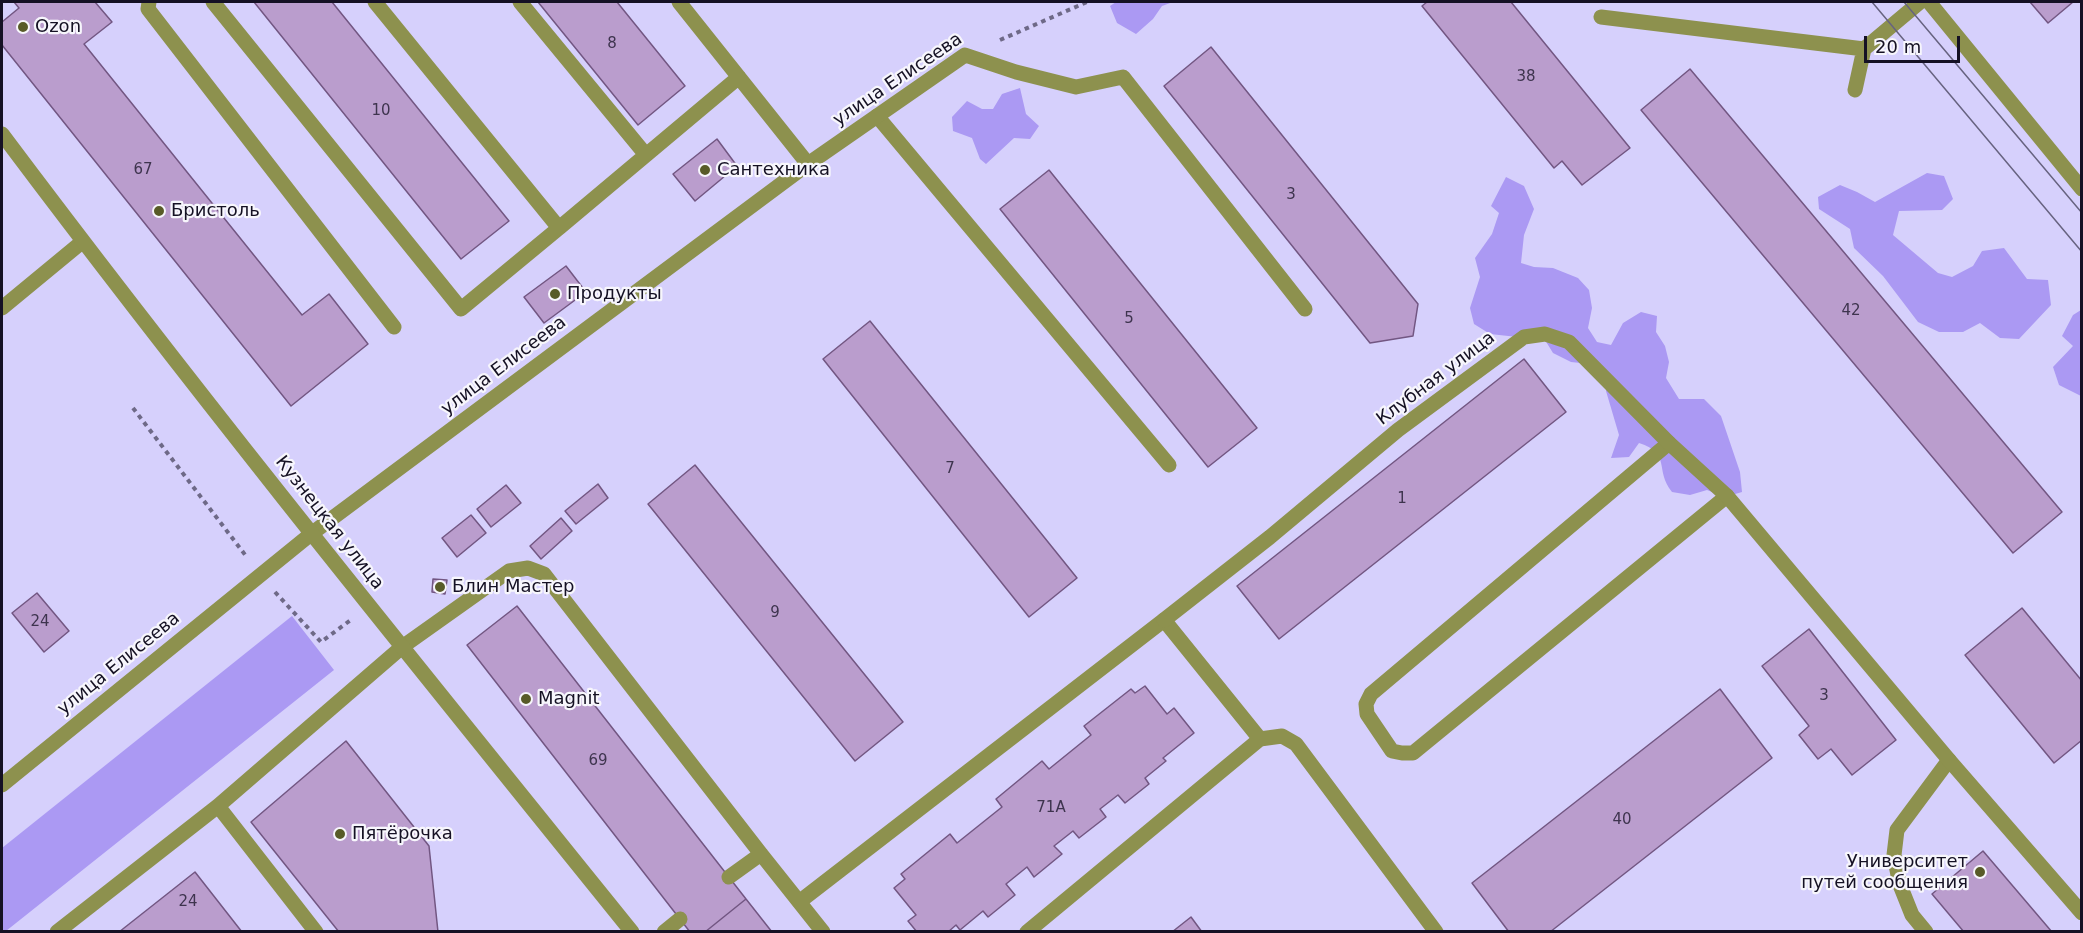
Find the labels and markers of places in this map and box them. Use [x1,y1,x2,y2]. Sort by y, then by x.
place label: Ozon [35,16,81,38]
marker: Ozon [16,20,30,34]
place label: Сантехника [717,159,830,181]
marker: Сантехника [698,163,712,177]
place label: Бристоль [171,200,260,222]
marker: Бристоль [152,204,166,218]
place label: Продукты [567,283,662,305]
marker: Продукты [548,287,562,301]
place label: Блин Мастер [452,576,574,598]
marker: Блин Мастер [433,580,447,594]
place label: Magnit [538,688,599,710]
marker: Magnit [519,692,533,706]
place label: Пятёрочка [352,823,453,845]
marker: Пятёрочка [333,827,347,841]
place label: Университет путей сообщения [1801,851,1968,894]
marker: Университет путей сообщения [1973,865,1987,879]

